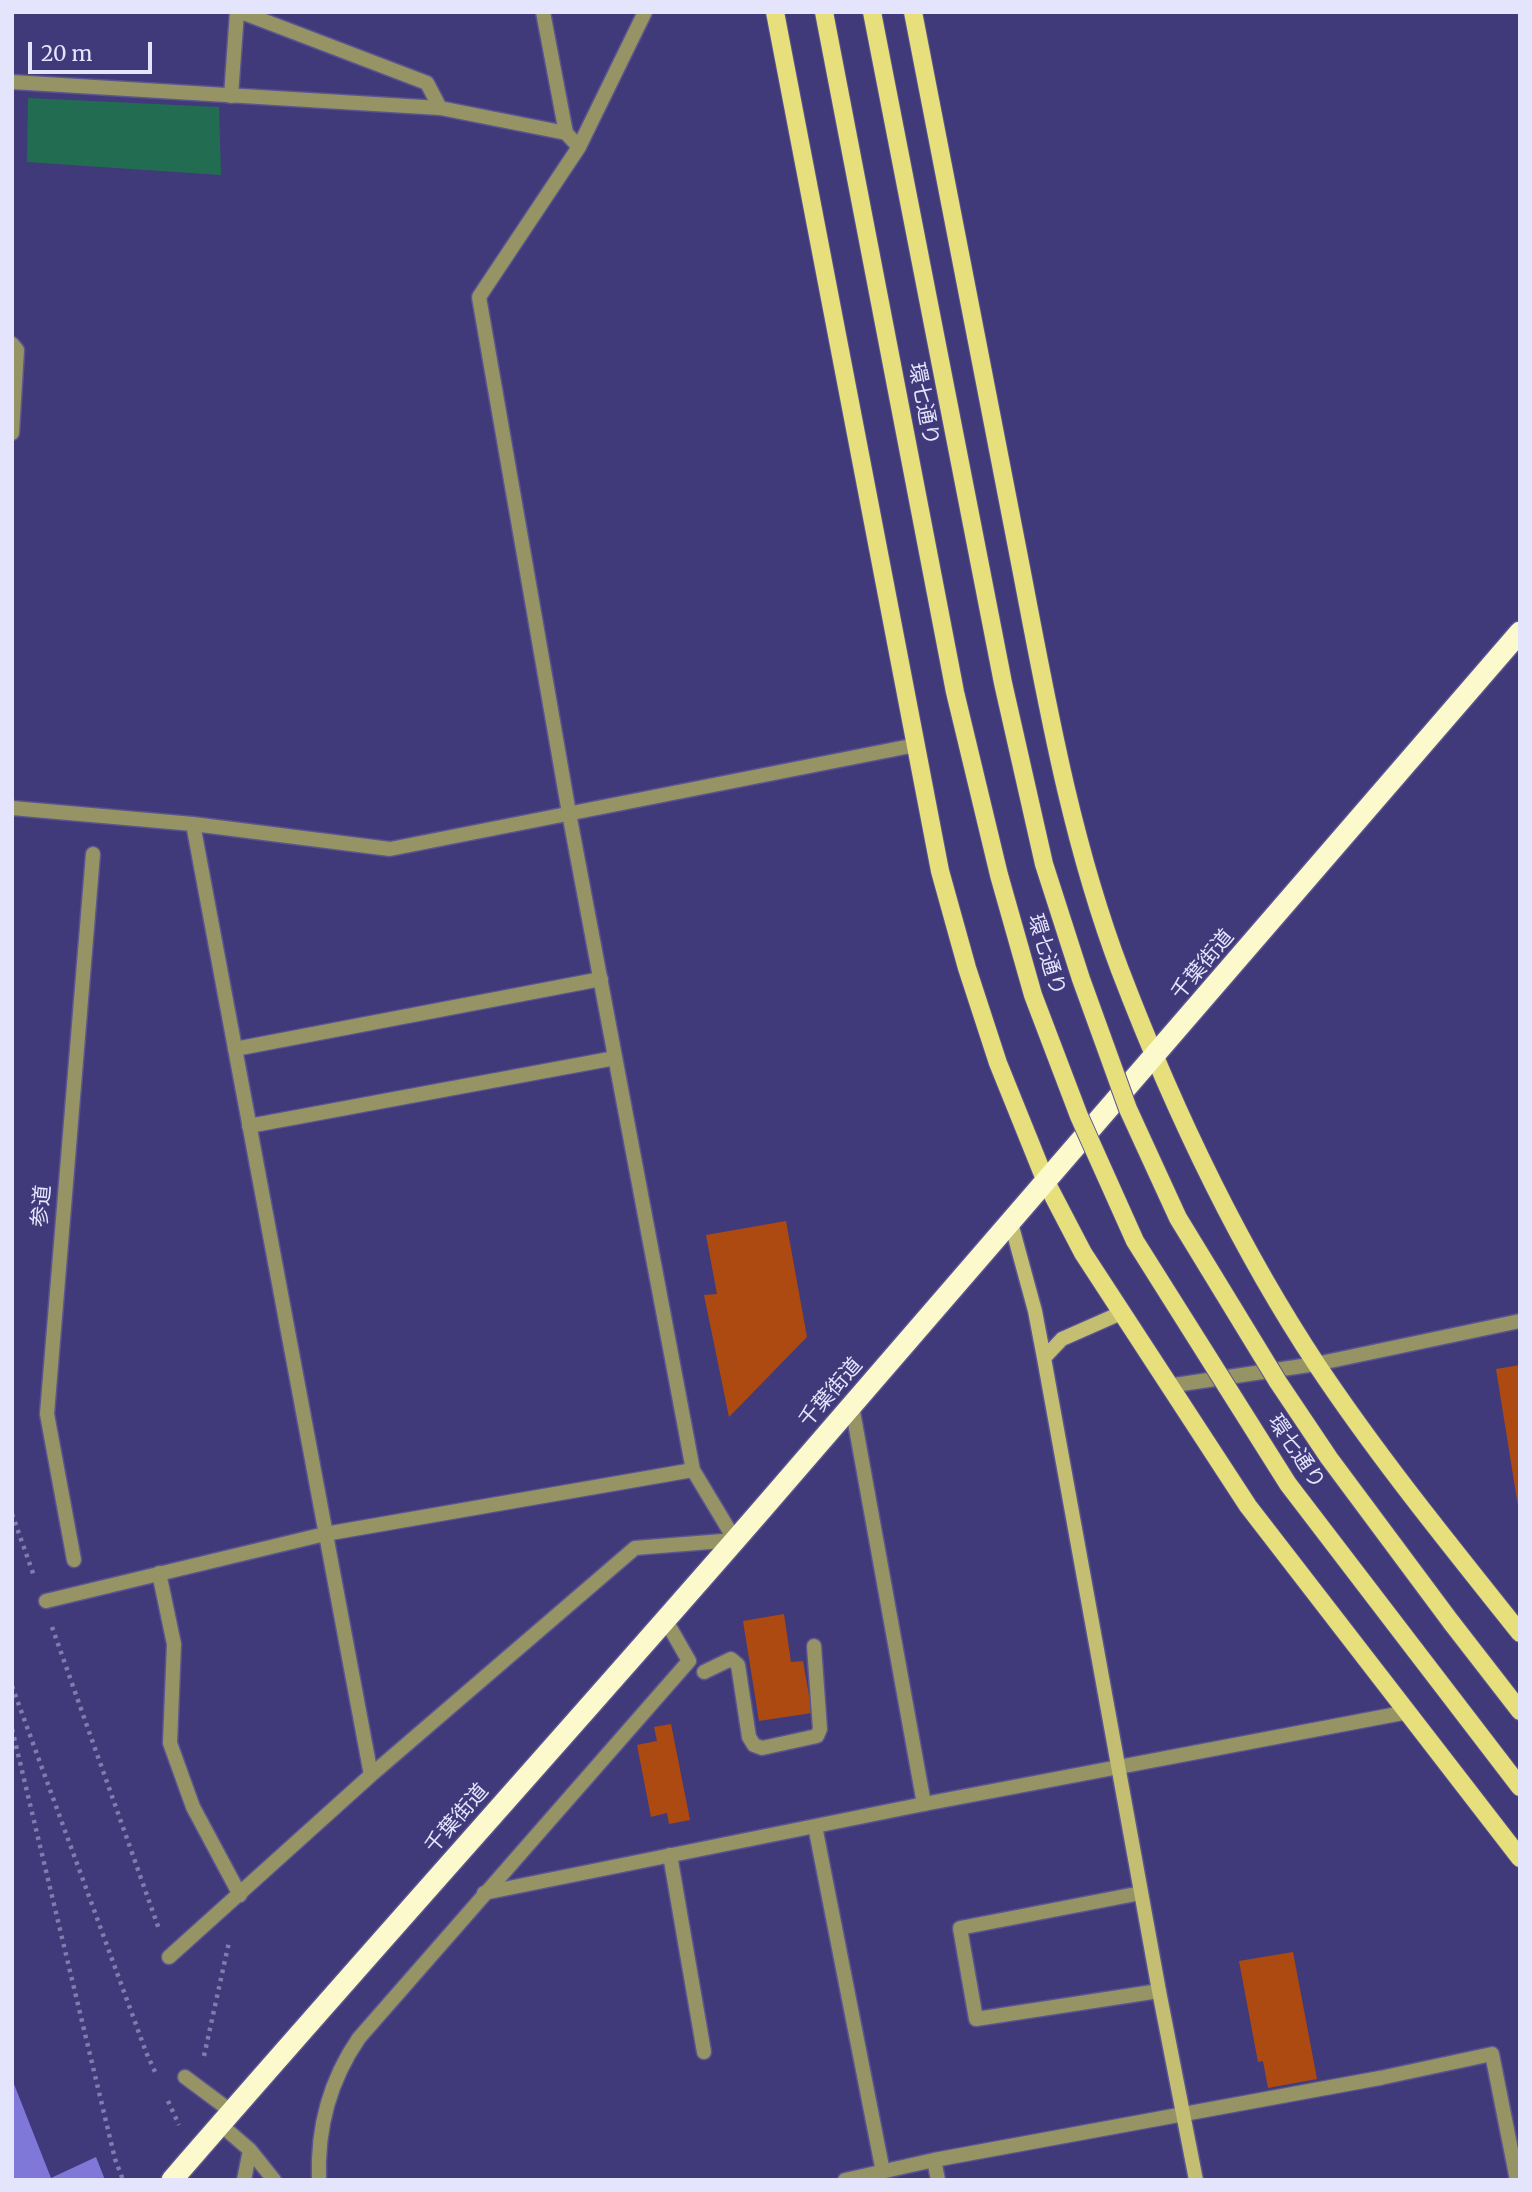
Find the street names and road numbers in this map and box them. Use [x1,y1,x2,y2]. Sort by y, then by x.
street label: 環七通り [903,360,943,448]
street label: 環七通り [1022,911,1070,999]
street label: 千葉街道 [1166,925,1240,1005]
street label: 参道 [28,1184,56,1228]
street label: 千葉街道 [794,1353,868,1433]
street label: 環七通り [1262,1410,1330,1494]
street label: 千葉街道 [420,1779,494,1859]

